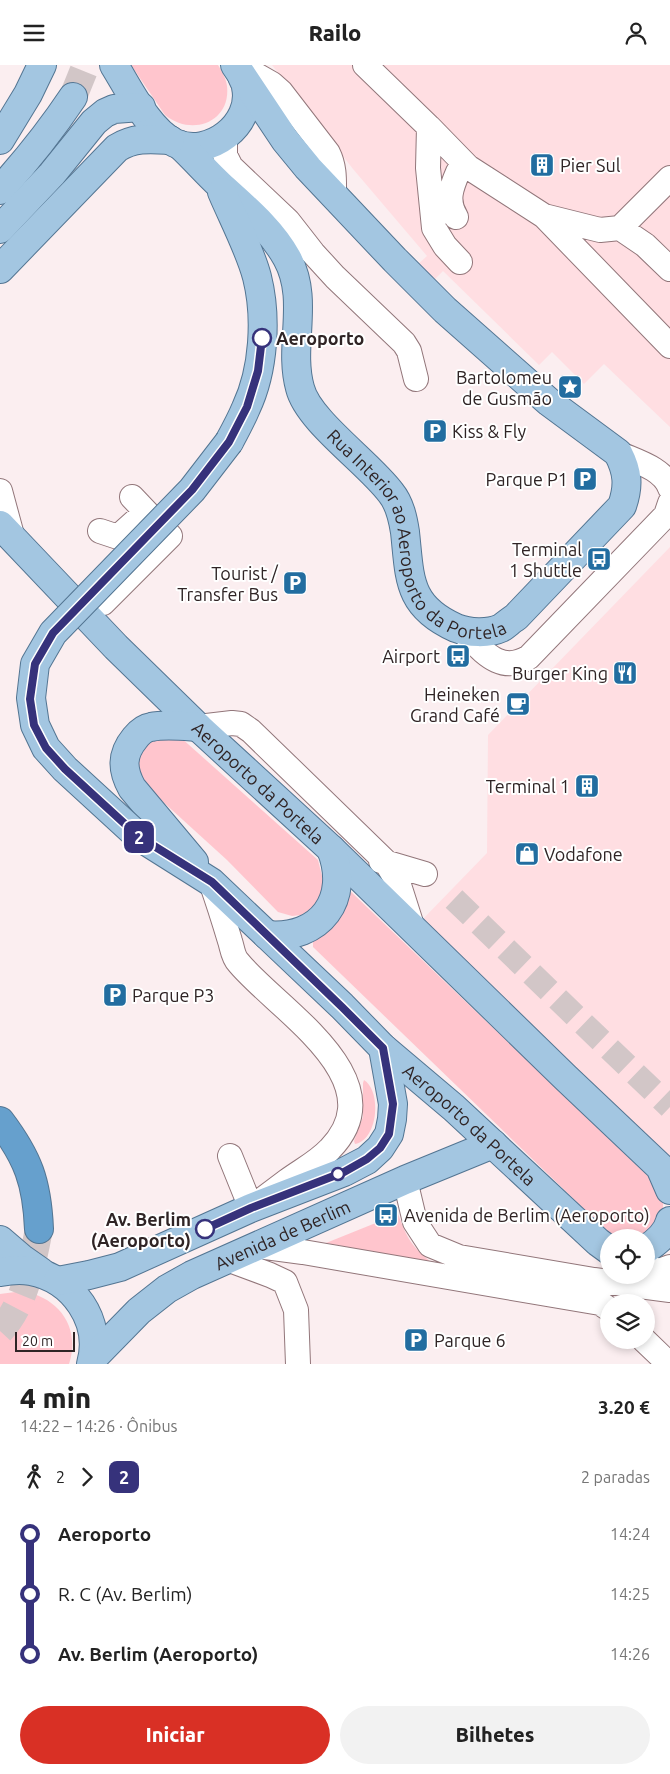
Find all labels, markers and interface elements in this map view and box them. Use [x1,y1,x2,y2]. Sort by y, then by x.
icon: menu [20,19,48,47]
icon: person [622,19,650,47]
text: Railo [309,20,361,45]
building icon: Pier Sul [529,152,555,178]
place label: Pier Sul [560,155,621,175]
marker: Aeroporto [252,328,272,348]
place label: Aeroporto [276,328,364,348]
place label: Bartolomeu de Gusmão [456,367,552,408]
place icon: Bartolomeu de Gusmão [557,374,583,400]
parking icon: Kiss & Fly [422,418,448,444]
place label: Kiss & Fly [452,421,527,441]
street label: Rua Interior ao Aeroporto da Portela [324,425,509,642]
parking icon: Parque P1 [572,466,598,492]
place label: Parque P1 [486,469,568,489]
place label: Terminal 1 Shuttle [509,539,582,580]
bus stop icon: Terminal 1 Shuttle [586,546,612,572]
place label: Tourist / Transfer Bus [177,563,279,604]
parking icon: Tourist / Transfer Bus [282,570,308,596]
bus stop icon: Airport [445,643,471,669]
place label: Airport [382,646,440,666]
restaurant icon: Burger King [612,660,638,686]
place label: Burger King [512,663,608,683]
place label: Heineken Grand Café [410,684,500,725]
cafe icon: Heineken Grand Café [505,691,531,717]
street label: Aeroporto da Portela [189,717,328,848]
building icon: Terminal 1 [574,773,600,799]
place label: Terminal 1 [486,776,570,796]
line badge: 2 [123,821,155,853]
text: 2 [134,827,144,847]
shop icon: Vodafone [514,841,540,867]
place label: Vodafone [544,844,623,864]
parking icon: Parque P3 [102,982,128,1008]
place label: Parque P3 [132,985,214,1005]
street label: Aeroporto da Portela [399,1060,540,1189]
unlabelled marker [331,1167,345,1181]
street label: Avenida de Berlim [212,1196,353,1274]
bus stop icon: Avenida de Berlim (Aeroporto) [373,1202,399,1228]
place label: Avenida de Berlim (Aeroporto) [404,1205,650,1226]
place label: Av. Berlim (Aeroporto) [91,1209,191,1251]
marker: Av. Berlim (Aeroporto) [195,1219,215,1239]
map controls [600,1229,655,1349]
button: locate [600,1229,655,1284]
button: layers [600,1294,655,1349]
parking icon: Parque 6 [403,1327,429,1353]
scale bar [15,1329,75,1352]
place label: Parque 6 [434,1330,506,1350]
text: 20 m [22,1333,53,1349]
text: 4 min [20,1382,91,1413]
text: 3.20 € [598,1396,650,1418]
text: 14:22 – 14:26 · Ônibus [20,1417,177,1435]
icon: walk [20,1463,48,1491]
icon: forward [73,1463,101,1491]
text: 2 [119,1467,129,1487]
text: 2 [56,1468,65,1486]
text: 2 paradas [581,1468,650,1486]
text: Aeroporto [58,1523,151,1545]
text: 14:24 [610,1525,650,1543]
text: R. C (Av. Berlim) [58,1583,193,1605]
text: 14:25 [610,1585,650,1603]
text: Av. Berlim (Aeroporto) [58,1643,258,1665]
text: 14:26 [610,1645,650,1663]
button: Iniciar [20,1706,330,1764]
button: Bilhetes [340,1706,650,1764]

